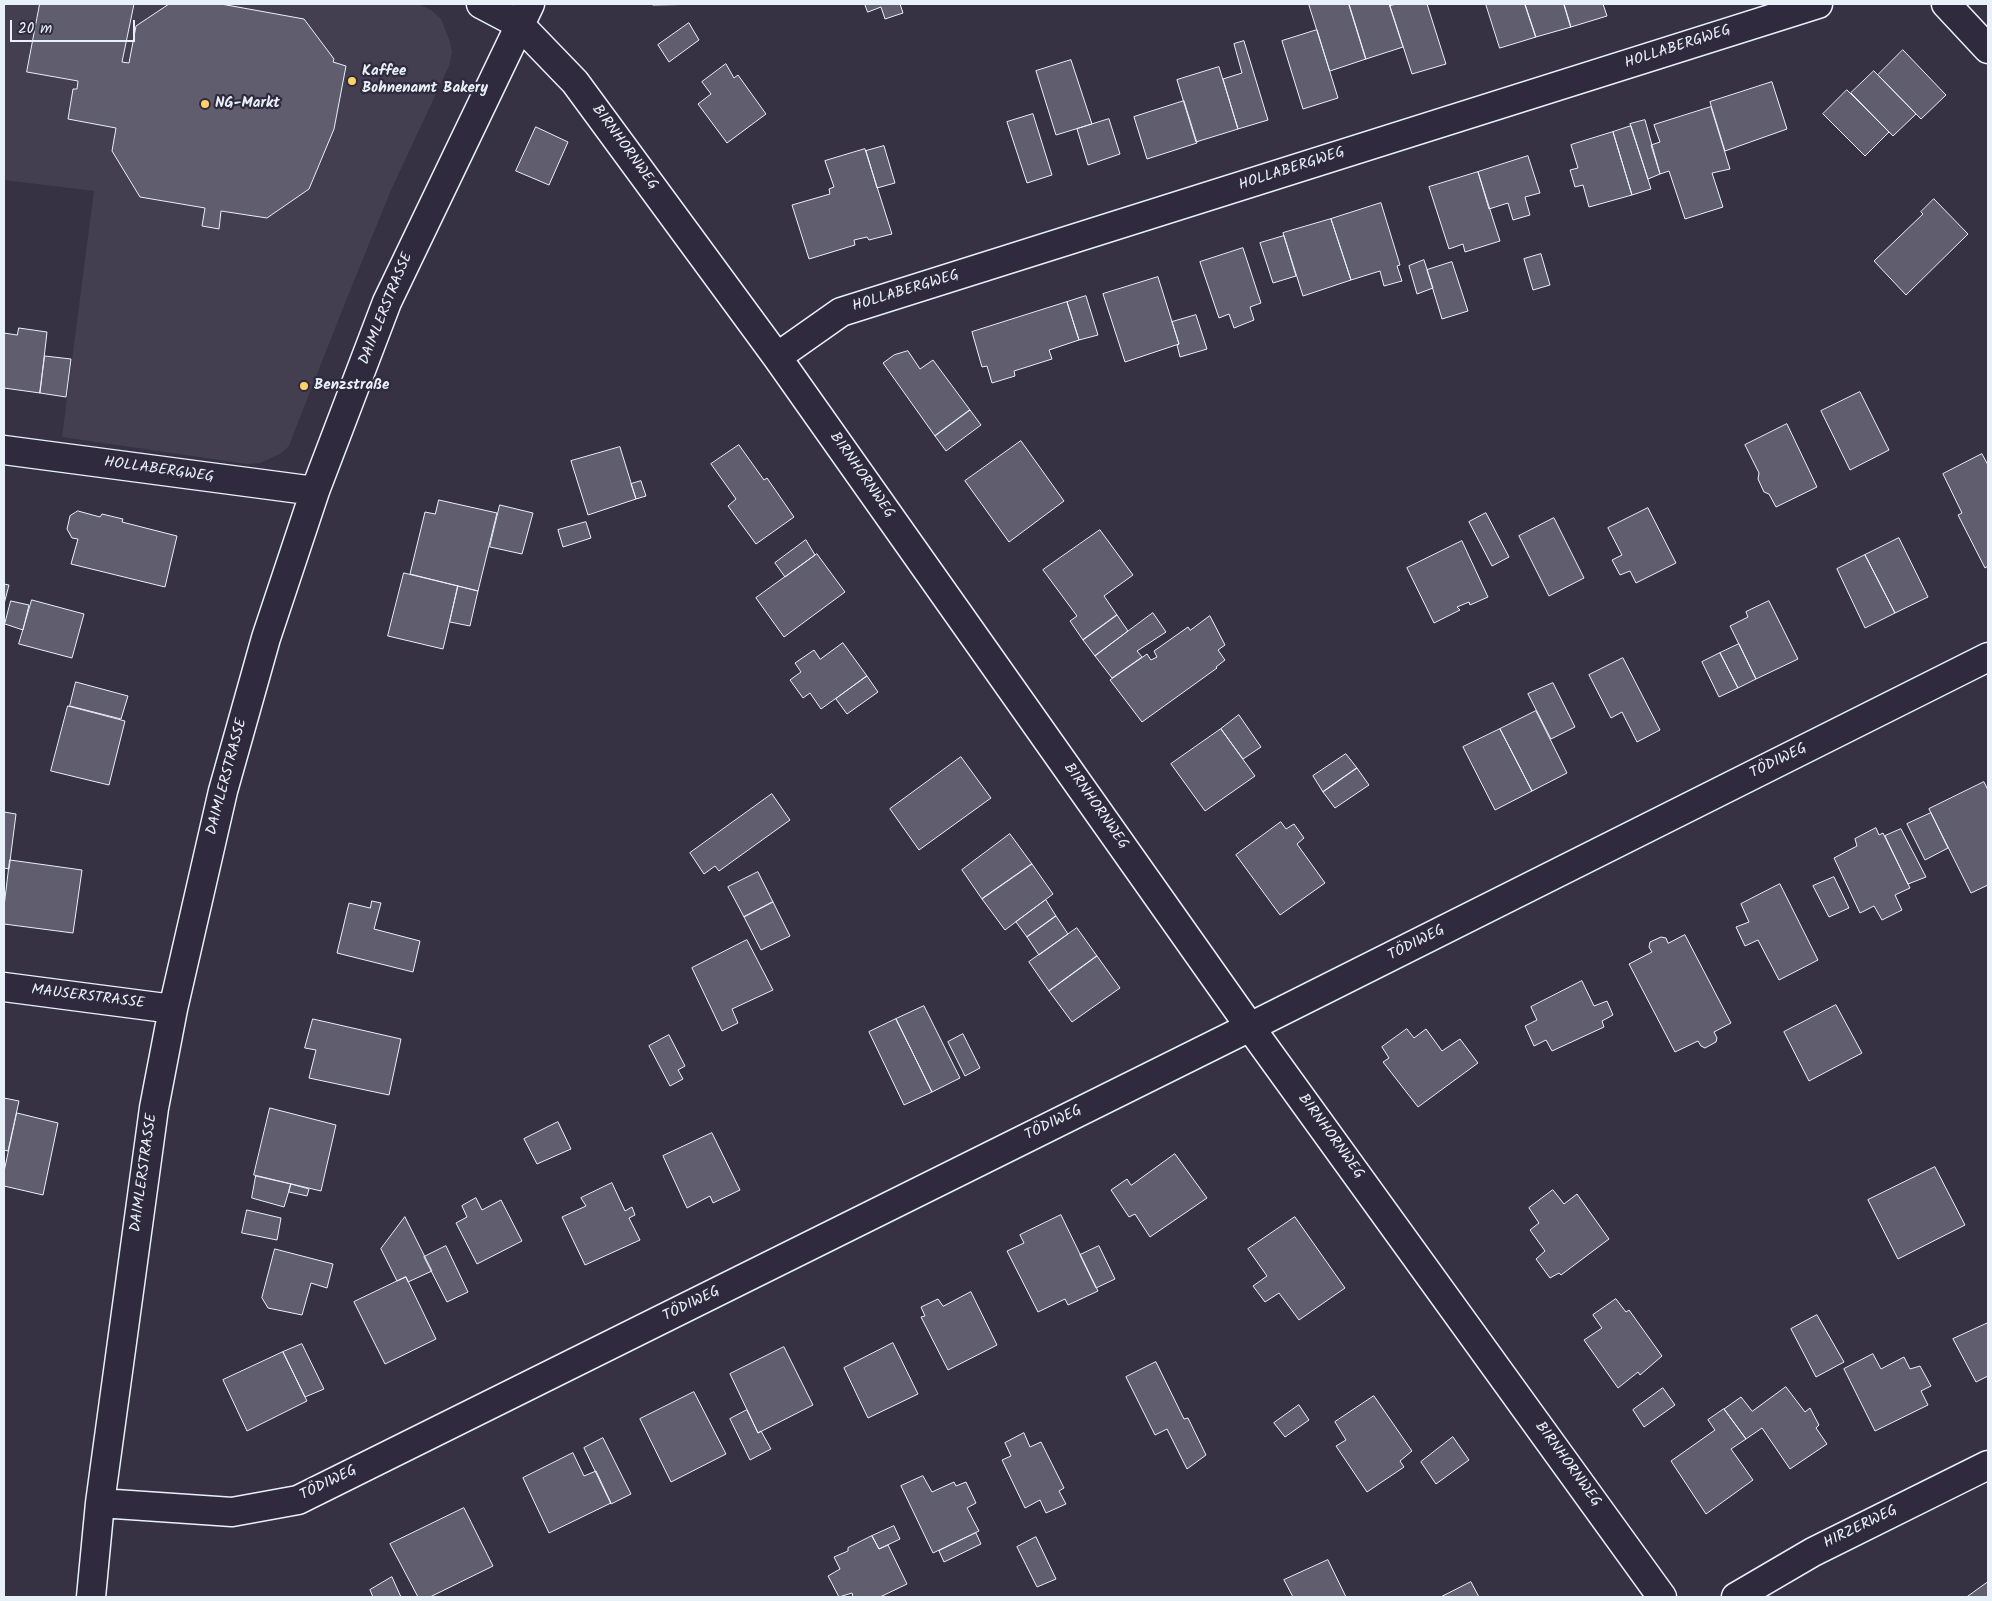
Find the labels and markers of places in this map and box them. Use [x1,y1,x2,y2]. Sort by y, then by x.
place label: Kaffee Bohnenamt Bakery [362,63,488,98]
marker: Kaffee Bohnenamt Bakery [346,75,358,87]
place label: NG-Markt [215,95,280,113]
marker: NG-Markt [199,98,211,110]
place label: Benzstraße [314,377,389,395]
marker: Benzstraße [298,380,310,392]

